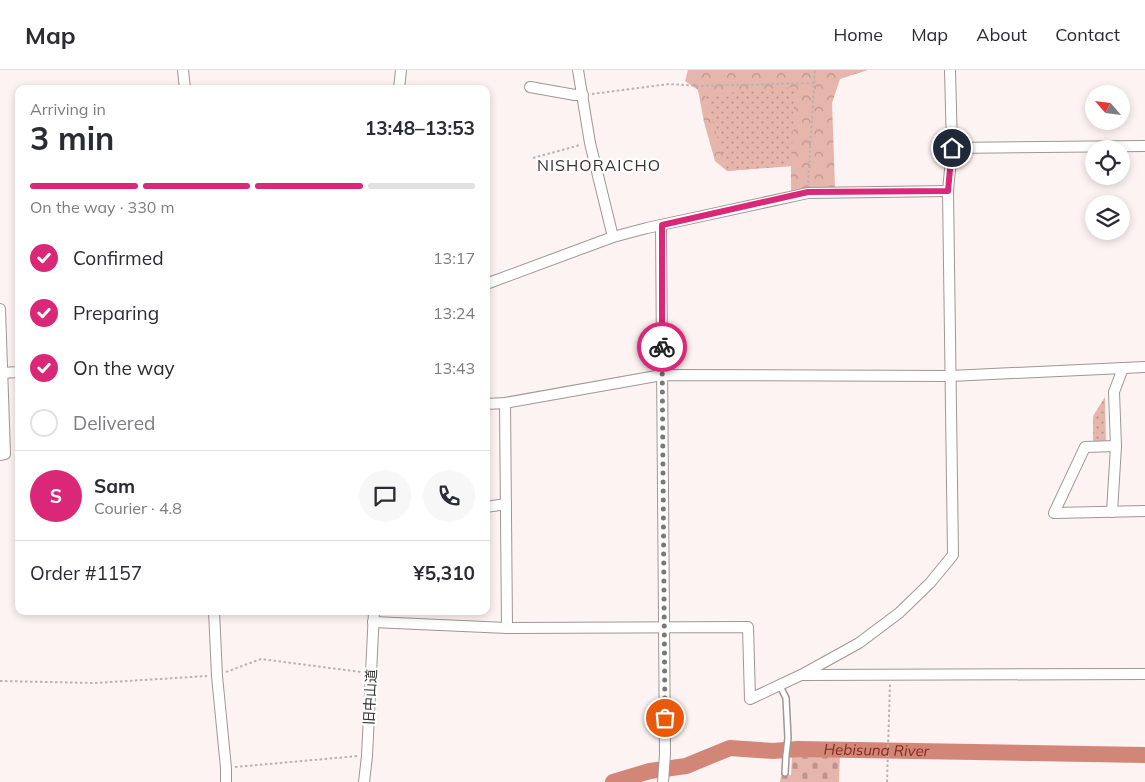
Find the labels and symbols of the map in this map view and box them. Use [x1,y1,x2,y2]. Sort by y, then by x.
north arrow [1085,85,1130,130]
pin [931,127,973,169]
district label: NISHORAICHO [537,155,661,175]
courier [637,322,687,372]
street label: 旧中山道 [360,669,380,725]
pin [644,697,686,739]
water label: Hebisuna River [823,739,930,760]

